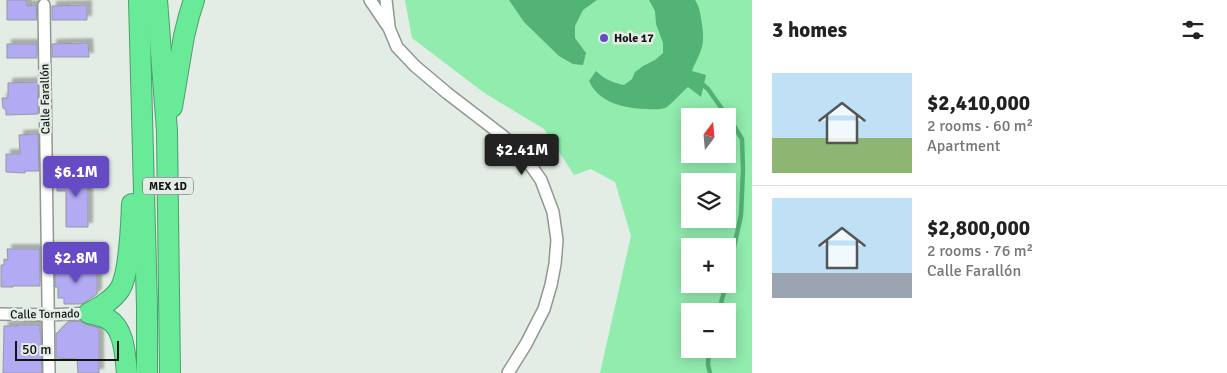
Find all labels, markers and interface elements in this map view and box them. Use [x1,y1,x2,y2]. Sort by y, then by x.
icon: filters [1179,16,1207,44]
text: 3 homes [772,17,847,43]
place label: Hole 17 [614,31,654,46]
marker: Hole 17 [598,32,610,44]
street label: Calle Farallón [37,64,54,134]
text: $2,410,000 [927,90,1030,116]
icon: home [812,93,872,153]
north arrow [681,108,736,162]
map controls [681,108,736,358]
text: 2 rooms · 60 m² [927,116,1033,136]
pin: $2.41M [481,134,563,176]
text: Apartment [927,136,1000,156]
text: $2.41M [496,140,548,160]
pin: $6.1M [41,156,111,198]
text: $6.1M [54,162,98,182]
button: layers [681,173,736,228]
road number: MEX 1D [143,178,193,195]
text: $2,800,000 [927,215,1030,241]
icon: home [812,218,872,278]
button: + [681,238,736,293]
text: 2 rooms · 76 m² [927,241,1033,261]
pin: $2.8M [41,242,111,284]
text: $2.8M [54,248,98,268]
text: Calle Farallón [927,261,1021,281]
button: − [681,303,736,358]
street label: Calle Tornado [10,306,80,323]
scale bar [15,338,119,361]
text: 50 m [22,341,51,358]

